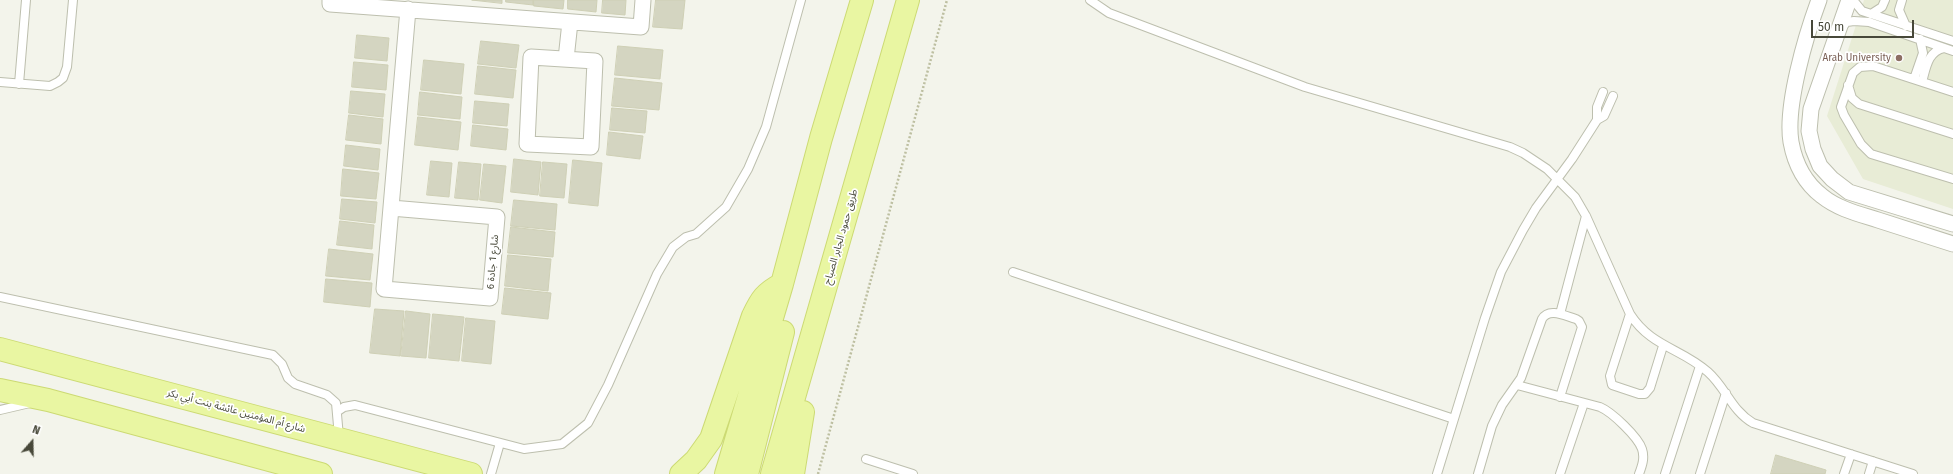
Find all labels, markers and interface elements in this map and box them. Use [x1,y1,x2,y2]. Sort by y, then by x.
scale bar [1813,12,1916,38]
text: 50 m [1818,20,1844,34]
place label: Arab University [1822,52,1891,64]
marker: Arab University [1894,53,1904,63]
street label: طريق حمود الجابر الصباح [822,188,860,286]
street label: شارع 1 جادة 6 [485,234,501,290]
street label: شارع أم المؤمنين عائشة بنت أبي بكر [165,387,307,435]
north arrow [12,422,52,462]
text: N [31,423,42,438]

